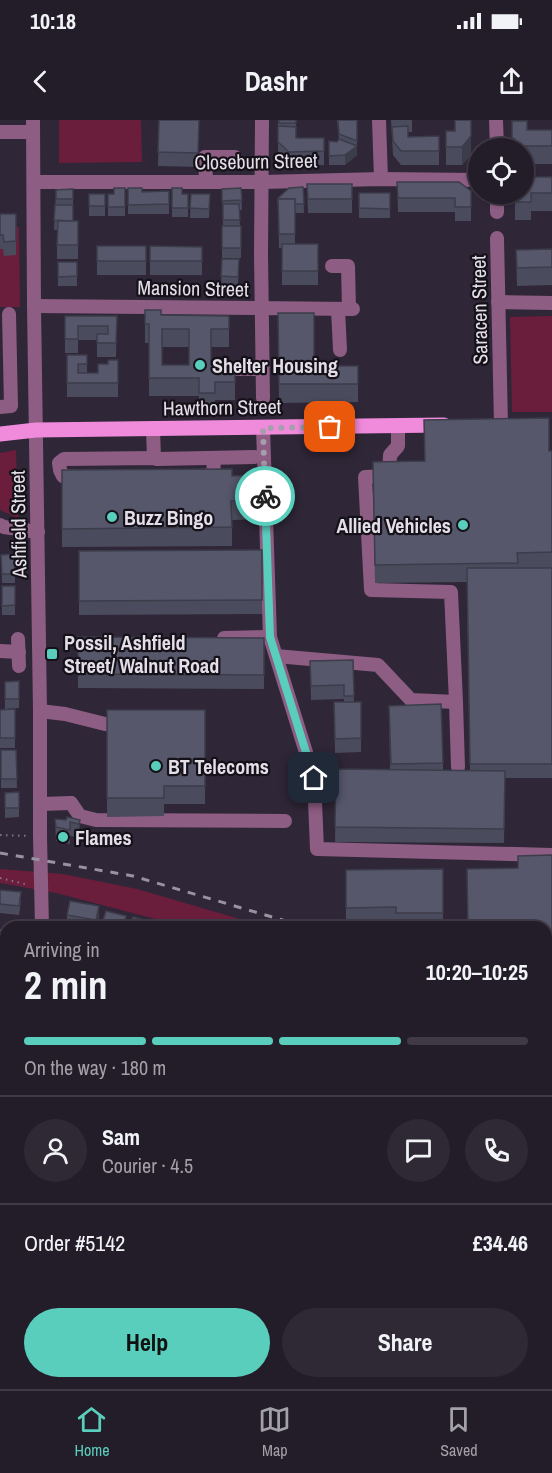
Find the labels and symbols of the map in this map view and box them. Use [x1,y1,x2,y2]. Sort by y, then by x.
street label: Closeburn Street [194,146,318,176]
street label: Saracen Street [465,255,493,365]
street label: Mansion Street [137,274,249,302]
place label: Shelter Housing [212,352,338,379]
marker: Shelter Housing [193,358,207,372]
street label: Hawthorn Street [163,392,282,422]
pin [304,401,355,452]
courier [235,466,295,526]
street label: Ashfield Street [4,470,32,579]
place label: Buzz Bingo [124,504,213,531]
marker: Buzz Bingo [105,510,119,524]
place label: Allied Vehicles [336,512,451,539]
marker: Allied Vehicles [456,518,470,532]
place label: Possil, Ashfield Street/ Walnut Road [64,629,219,679]
marker: Possil, Ashfield Street/ Walnut Road [45,647,59,661]
pin [288,752,339,803]
place label: BT Telecoms [168,753,269,780]
marker: BT Telecoms [149,759,163,773]
place label: Flames [75,824,132,851]
marker: Flames [56,830,70,844]

